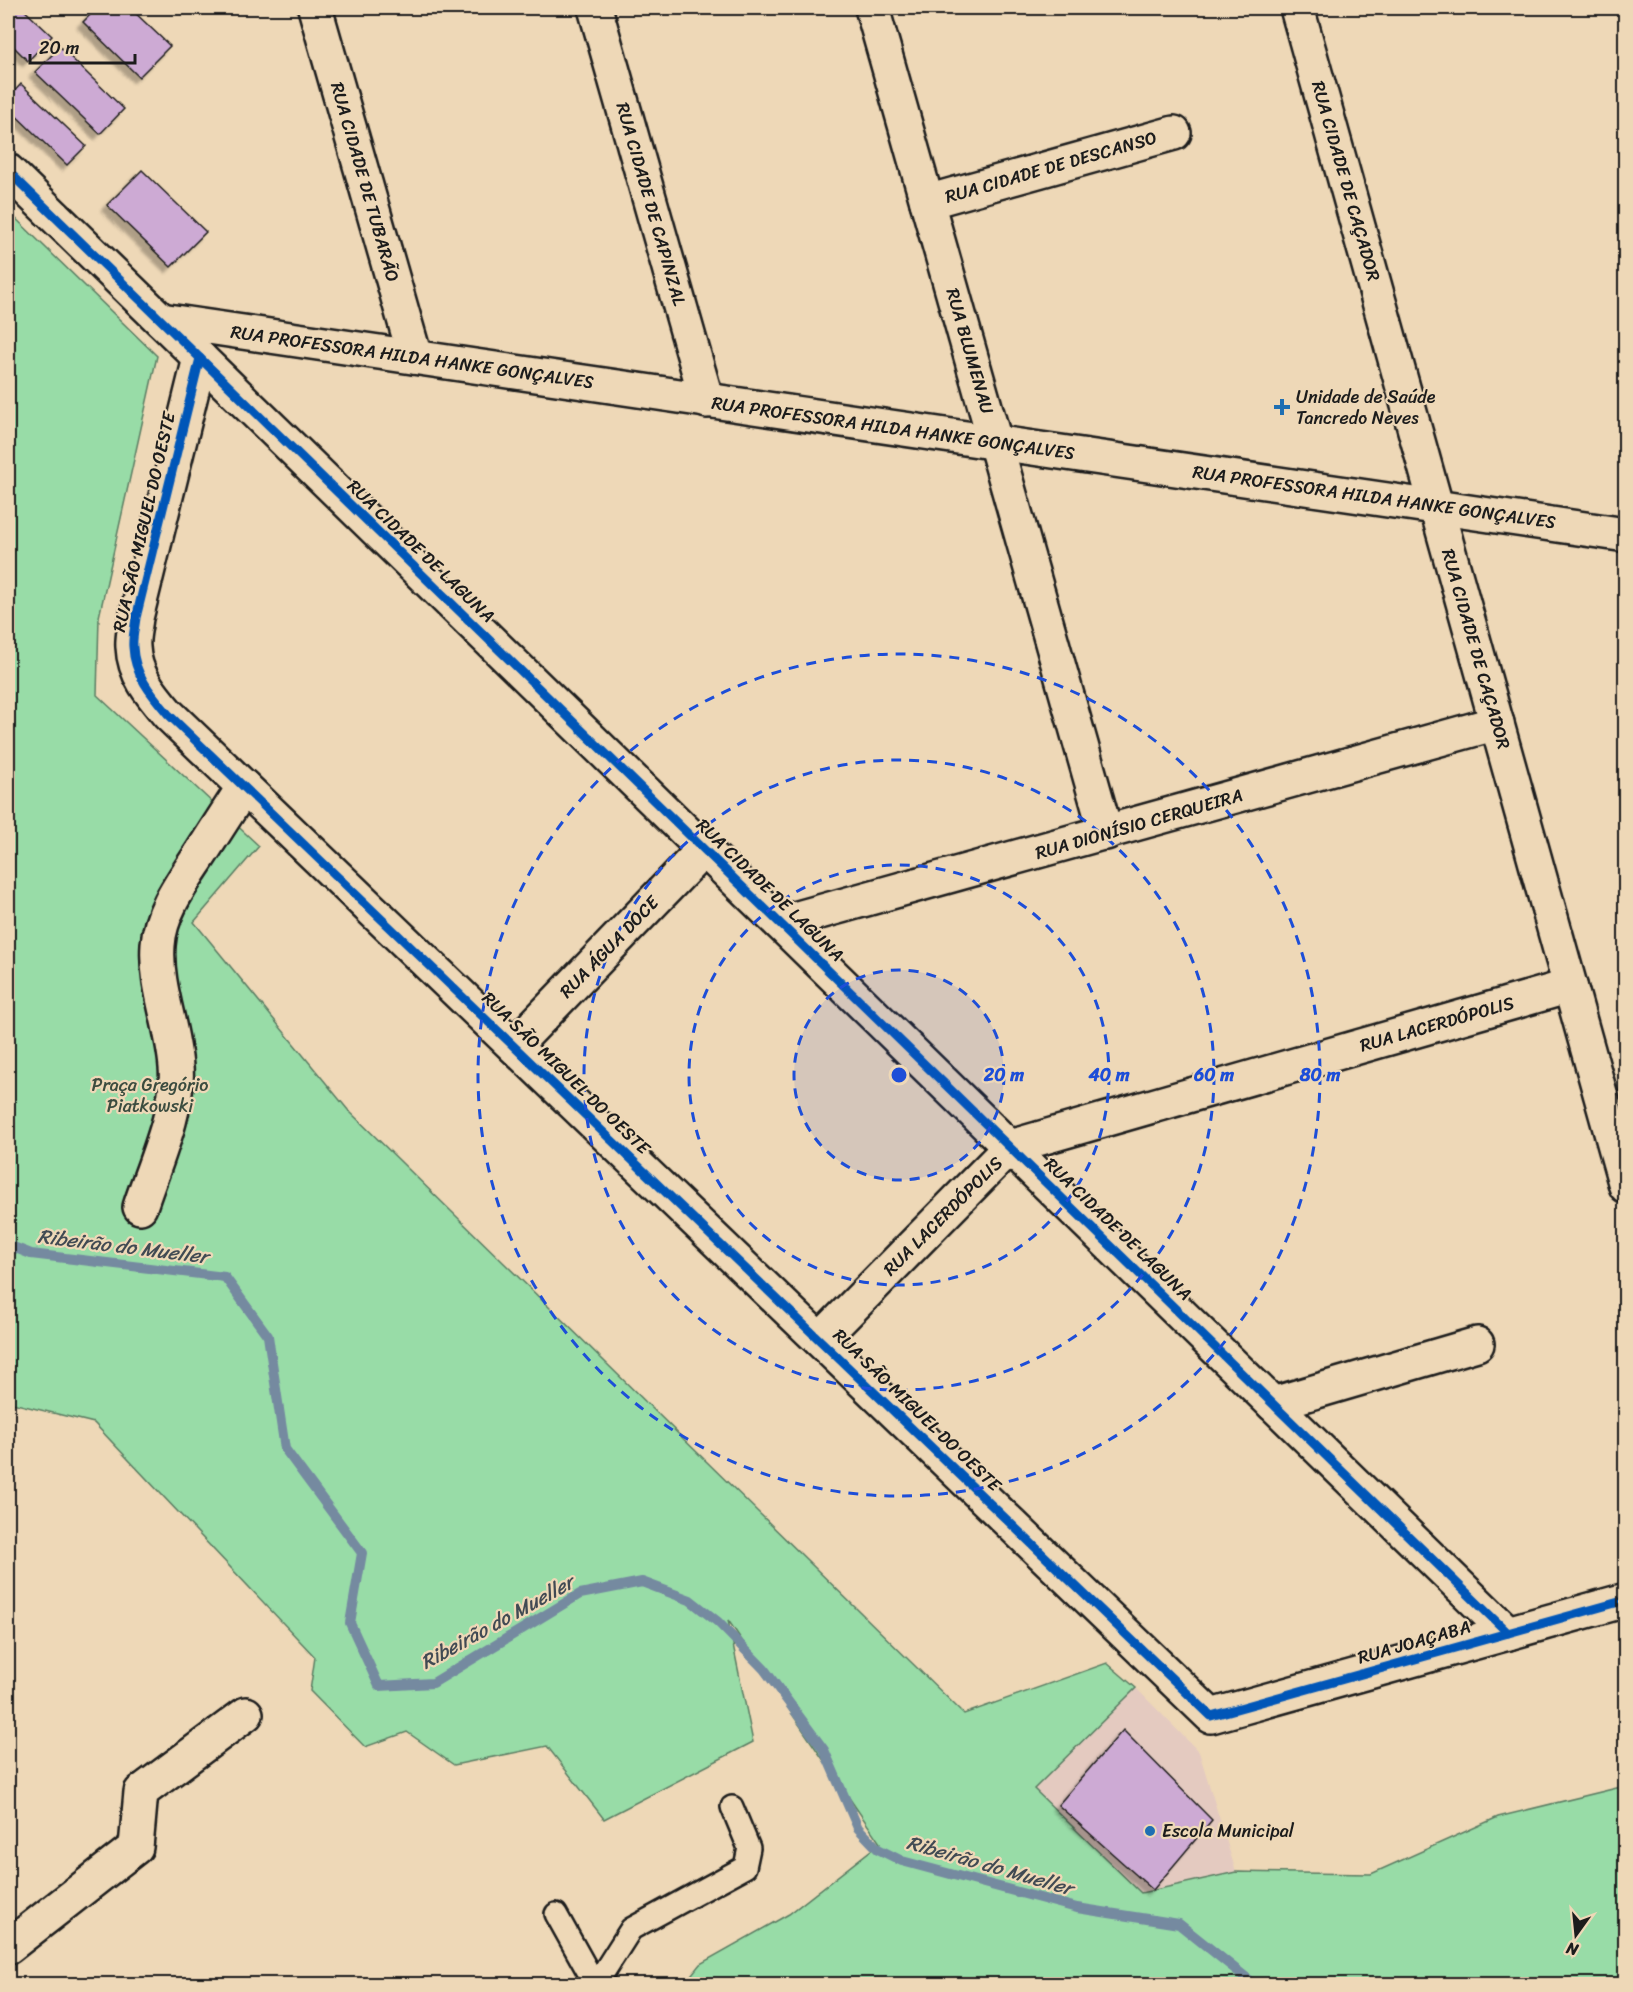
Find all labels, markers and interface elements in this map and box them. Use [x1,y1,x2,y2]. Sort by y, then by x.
scale bar [30,27,135,65]
text: 20 m [39,32,79,64]
street label: RUA CIDADE DE CAÇADOR [1302,77,1390,285]
street label: RUA CIDADE DE TUBARÃO [321,78,409,286]
street label: RUA CIDADE DE CAPINZAL [607,98,696,310]
street label: RUA CIDADE DE DESCANSO [941,121,1161,213]
street label: RUA BLUMENAU [937,284,1003,418]
street label: RUA PROFESSORA HILDA HANKE GONÇALVES [229,316,596,398]
place label: Unidade de Saúde Tancredo Neves [1296,381,1436,434]
street label: RUA PROFESSORA HILDA HANKE GONÇALVES [710,387,1077,469]
marker: Unidade de Saúde Tancredo Neves [1273,398,1291,416]
street label: RUA SÃO MIGUEL DO OESTE [103,408,185,635]
street label: RUA PROFESSORA HILDA HANKE GONÇALVES [1191,456,1558,538]
street label: RUA CIDADE DE LAGUNA [339,471,503,631]
street label: RUA CIDADE DE CAÇADOR [1432,545,1520,753]
street label: RUA DIONÍSIO CERQUEIRA [1032,779,1246,869]
street label: RUA CIDADE DE LAGUNA [688,810,852,970]
street label: RUA ÁGUA DOCE [551,887,667,1006]
street label: RUA SÃO MIGUEL DO OESTE [474,983,659,1163]
street label: RUA LACERDÓPOLIS [1356,987,1518,1061]
text: 20 m [983,1059,1024,1091]
text: 40 m [1087,1059,1130,1091]
text: 60 m [1193,1059,1234,1091]
text: 80 m [1299,1059,1341,1091]
centre of rings [889,1065,909,1085]
park label: Praça Gregório Piatkowski [91,1069,209,1122]
street label: RUA LACERDÓPOLIS [875,1148,1011,1284]
street label: RUA CIDADE DE LAGUNA [1036,1149,1200,1309]
water label: Ribeirão do Mueller [36,1219,214,1275]
street label: RUA SÃO MIGUEL DO OESTE [825,1320,1010,1500]
water label: Ribeirão do Mueller [414,1564,584,1679]
street label: RUA JOAÇABA [1354,1611,1474,1673]
place label: Escola Municipal [1162,1815,1295,1847]
marker: Escola Municipal [1143,1824,1157,1838]
water label: Ribeirão do Mueller [903,1825,1081,1907]
north arrow [1546,1905,1606,1965]
text: N [1562,1933,1582,1965]

